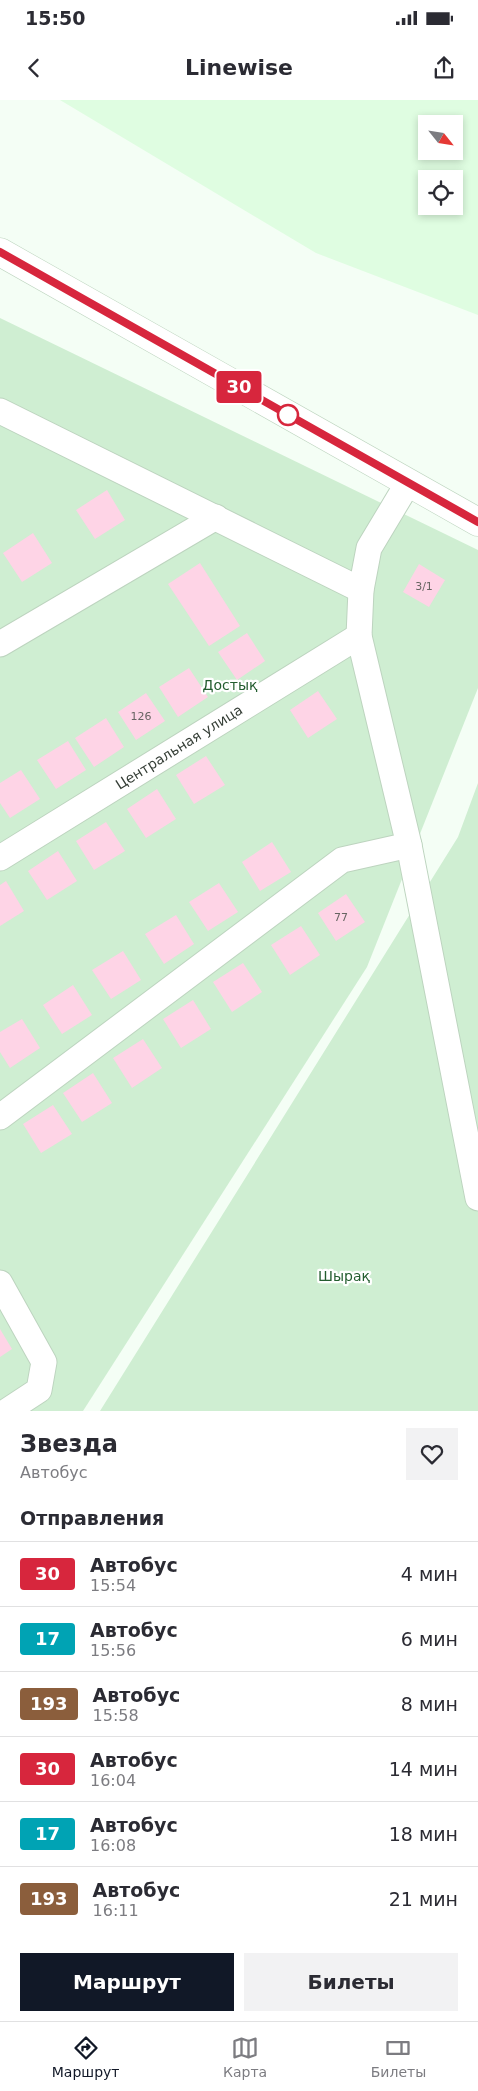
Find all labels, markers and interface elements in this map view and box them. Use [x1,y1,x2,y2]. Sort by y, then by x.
text: 15:50 [25,7,85,29]
icon: back [20,54,48,82]
icon: share [430,54,458,82]
text: Linewise [185,55,293,80]
north arrow [418,115,462,160]
map controls [418,115,463,215]
button: locate [418,170,463,215]
line badge: 30 [216,371,262,403]
text: 30 [226,376,252,397]
unlabelled marker [277,404,299,426]
house number: 3/1 [415,580,433,593]
park label: Достық [203,677,258,693]
street label: Центральная улица [113,701,245,793]
house number: 126 [131,710,152,723]
house number: 77 [334,911,348,924]
park label: Шырақ [318,1268,371,1284]
button: heart [406,1428,458,1480]
text: Звезда [20,1430,118,1458]
text: Автобус [20,1463,88,1482]
text: Отправления [20,1507,164,1529]
text: Автобус [90,1554,178,1576]
text: 30 [35,1563,60,1584]
text: 4 мин [401,1563,458,1585]
text: 15:54 [90,1576,136,1595]
text: Автобус [90,1619,178,1641]
text: 17 [35,1628,60,1649]
text: 6 мин [401,1628,458,1650]
text: 15:56 [90,1641,136,1660]
text: Автобус [93,1684,180,1706]
text: 193 [30,1693,68,1714]
text: 8 мин [401,1693,458,1715]
text: 15:58 [93,1706,139,1725]
text: Автобус [90,1749,178,1771]
text: 30 [35,1758,60,1779]
text: 14 мин [389,1758,458,1780]
text: 16:04 [90,1771,136,1790]
text: Автобус [90,1814,178,1836]
text: 17 [35,1823,60,1844]
text: 18 мин [389,1823,458,1845]
text: 16:08 [90,1836,136,1855]
text: Автобус [93,1879,180,1901]
text: 193 [30,1888,68,1909]
text: 21 мин [389,1888,458,1910]
text: 16:11 [93,1901,139,1920]
button: Маршрут [20,1953,234,2011]
button: Билеты [244,1953,458,2011]
tab: Маршрут [52,2034,119,2080]
tab: Карта [223,2034,267,2080]
tab: Билеты [371,2034,426,2080]

